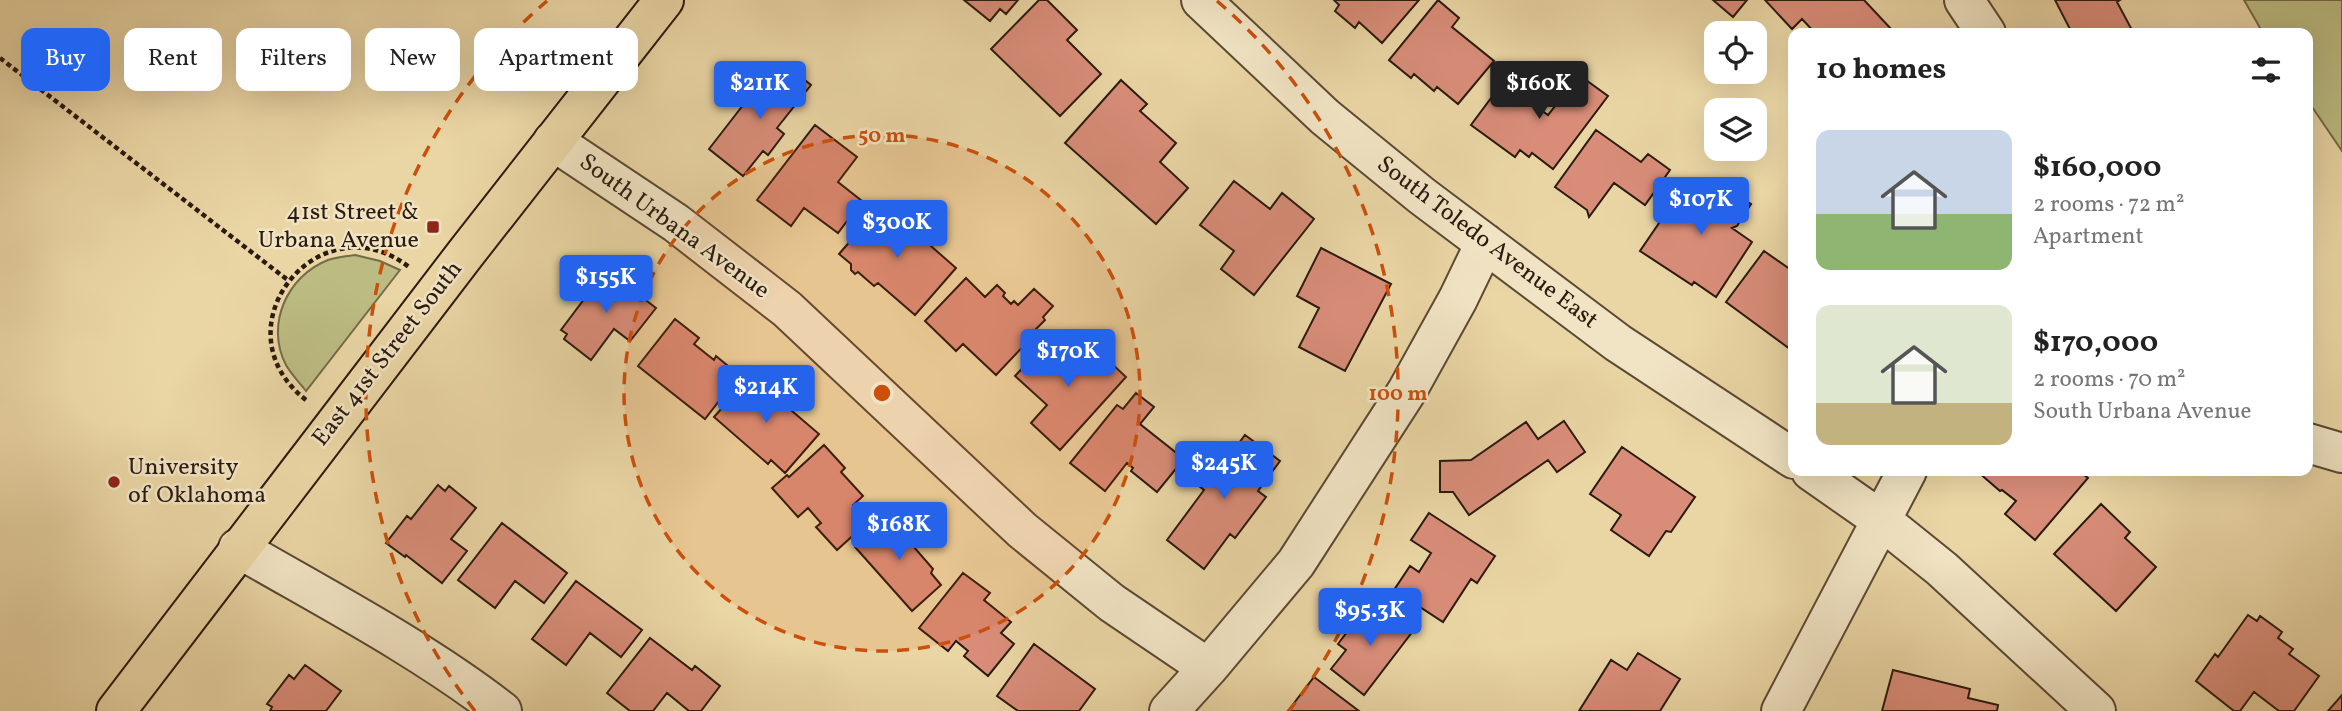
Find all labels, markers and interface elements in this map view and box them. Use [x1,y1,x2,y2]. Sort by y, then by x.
map controls [1704,21,1767,161]
button: locate [1704,21,1767,84]
chip: Buy [21,28,110,91]
chip: Rent [124,28,222,91]
chip: Filters [236,28,351,91]
chip: New [365,28,460,91]
chip: Apartment [474,28,638,91]
text: 10 homes [1816,49,1946,91]
icon: filters [2247,51,2285,89]
pin: $211K [711,61,809,121]
pin: $160K [1490,61,1588,121]
text: $211K [730,68,790,100]
text: $160K [1506,68,1572,100]
button: layers [1704,98,1767,161]
text: 50 m [858,122,906,151]
street label: South Urbana Avenue [572,146,776,308]
text: $160,000 [2033,147,2161,189]
street label: South Toledo Avenue East [1369,148,1605,338]
icon: home [1872,158,1956,242]
pin: $107K [1652,177,1750,237]
text: $107K [1669,184,1733,216]
text: 2 rooms · 72 m² [2033,189,2184,221]
place label: 41st Street & Urbana Avenue [258,196,419,258]
pin: $300K [848,201,946,260]
text: $300K [862,207,932,239]
marker: 41st Street & Urbana Avenue [425,219,441,235]
text: Apartment [2033,221,2144,253]
street label: East 41st Street South [305,254,471,454]
pin: $155K [557,256,655,315]
text: $155K [576,262,636,294]
text: $170,000 [2033,322,2158,364]
pin: $170K [1019,330,1117,389]
icon: home [1872,333,1956,417]
text: $170K [1036,336,1100,368]
text: 2 rooms · 70 m² [2033,364,2186,396]
pin: $214K [717,366,815,425]
text: $214K [734,372,798,404]
text: 100 m [1368,380,1428,409]
centre of rings [870,381,894,405]
text: South Urbana Avenue [2033,396,2252,428]
pin: $245K [1175,442,1273,501]
text: $245K [1191,448,1257,480]
place label: University of Oklahoma [128,451,266,513]
marker: University of Oklahoma [106,474,122,490]
pin: $168K [850,503,948,562]
text: $168K [867,509,931,541]
pin: $95.3K [1313,588,1427,648]
text: $95.3K [1335,595,1405,627]

